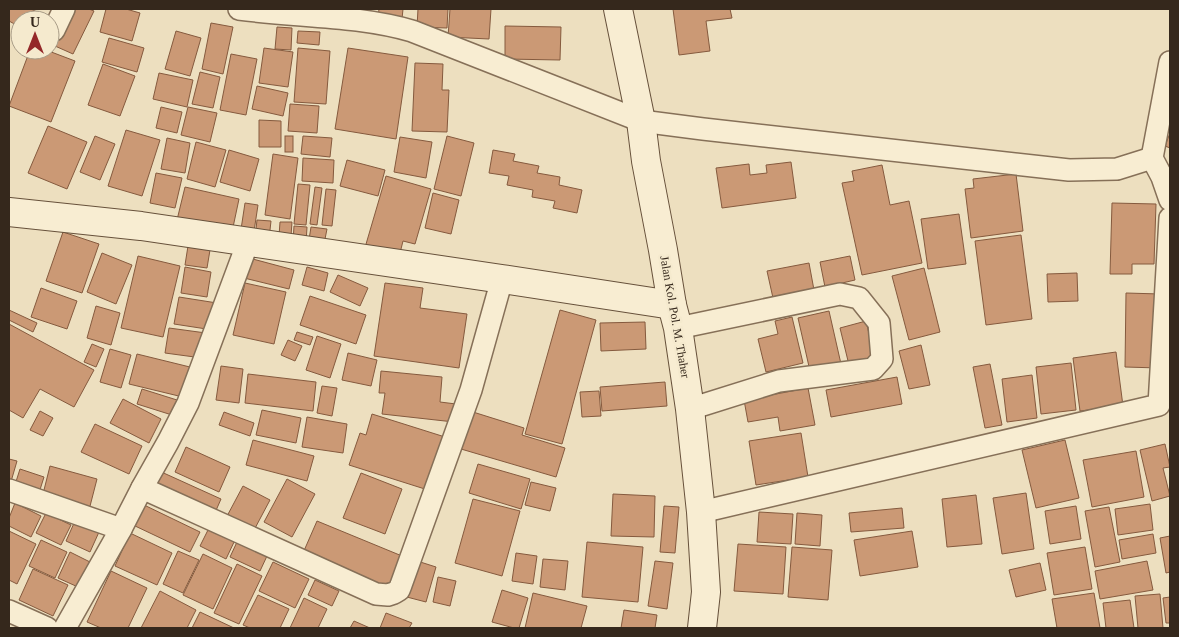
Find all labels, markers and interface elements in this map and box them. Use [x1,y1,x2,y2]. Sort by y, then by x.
north arrow [10,10,60,60]
text: U [30,15,40,30]
street label: Jalan Kol. Pol. M. Thaher [657,255,693,379]

